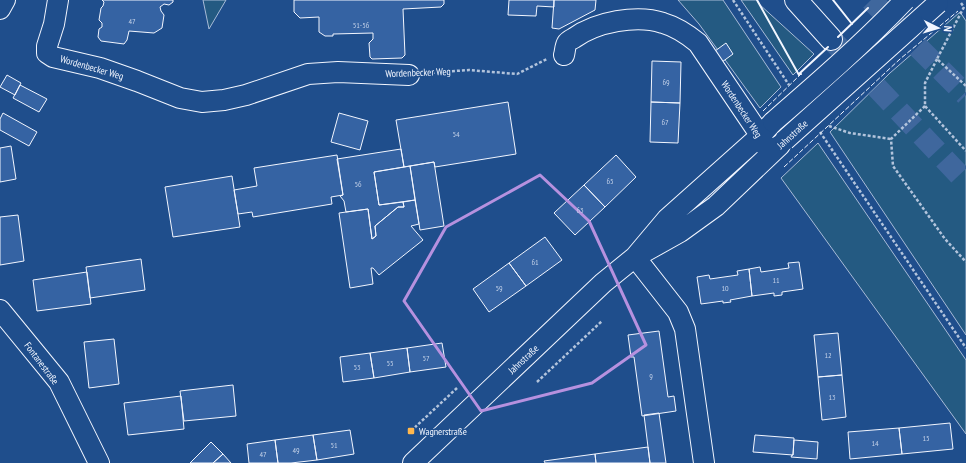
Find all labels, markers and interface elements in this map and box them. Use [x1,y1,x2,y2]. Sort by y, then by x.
north arrow [918,8,958,48]
house number: 47 [128,16,136,26]
house number: 51-56 [353,20,370,30]
text: N [941,25,955,32]
street label: Wordenbecker Weg [59,52,125,83]
street label: Wordenbecker Weg [385,65,451,80]
house number: 69 [662,77,670,87]
street label: Wordenbecker Weg [718,78,765,140]
house number: 67 [661,117,669,127]
street label: Jahnstraße [773,117,810,152]
house number: 54 [452,129,460,139]
house number: 65 [606,176,614,186]
house number: 56 [354,179,362,189]
house number: 63 [576,205,584,215]
house number: 61 [531,257,539,267]
house number: 11 [772,275,780,285]
house number: 59 [495,283,503,293]
house number: 10 [721,283,729,293]
street label: Fontanestraße [21,339,62,387]
street label: Jahnstraße [505,342,541,377]
house number: 12 [824,350,832,360]
house number: 57 [422,353,430,363]
house number: 55 [386,358,394,368]
house number: 53 [353,362,361,372]
house number: 9 [649,371,653,381]
house number: 13 [828,392,836,402]
place label: Wagnerstraße [419,425,467,438]
marker: Wagnerstraße [406,426,416,436]
house number: 15 [922,433,930,443]
house number: 14 [871,438,879,448]
house number: 51 [330,440,338,450]
house number: 49 [292,445,300,455]
house number: 47 [259,449,267,459]

